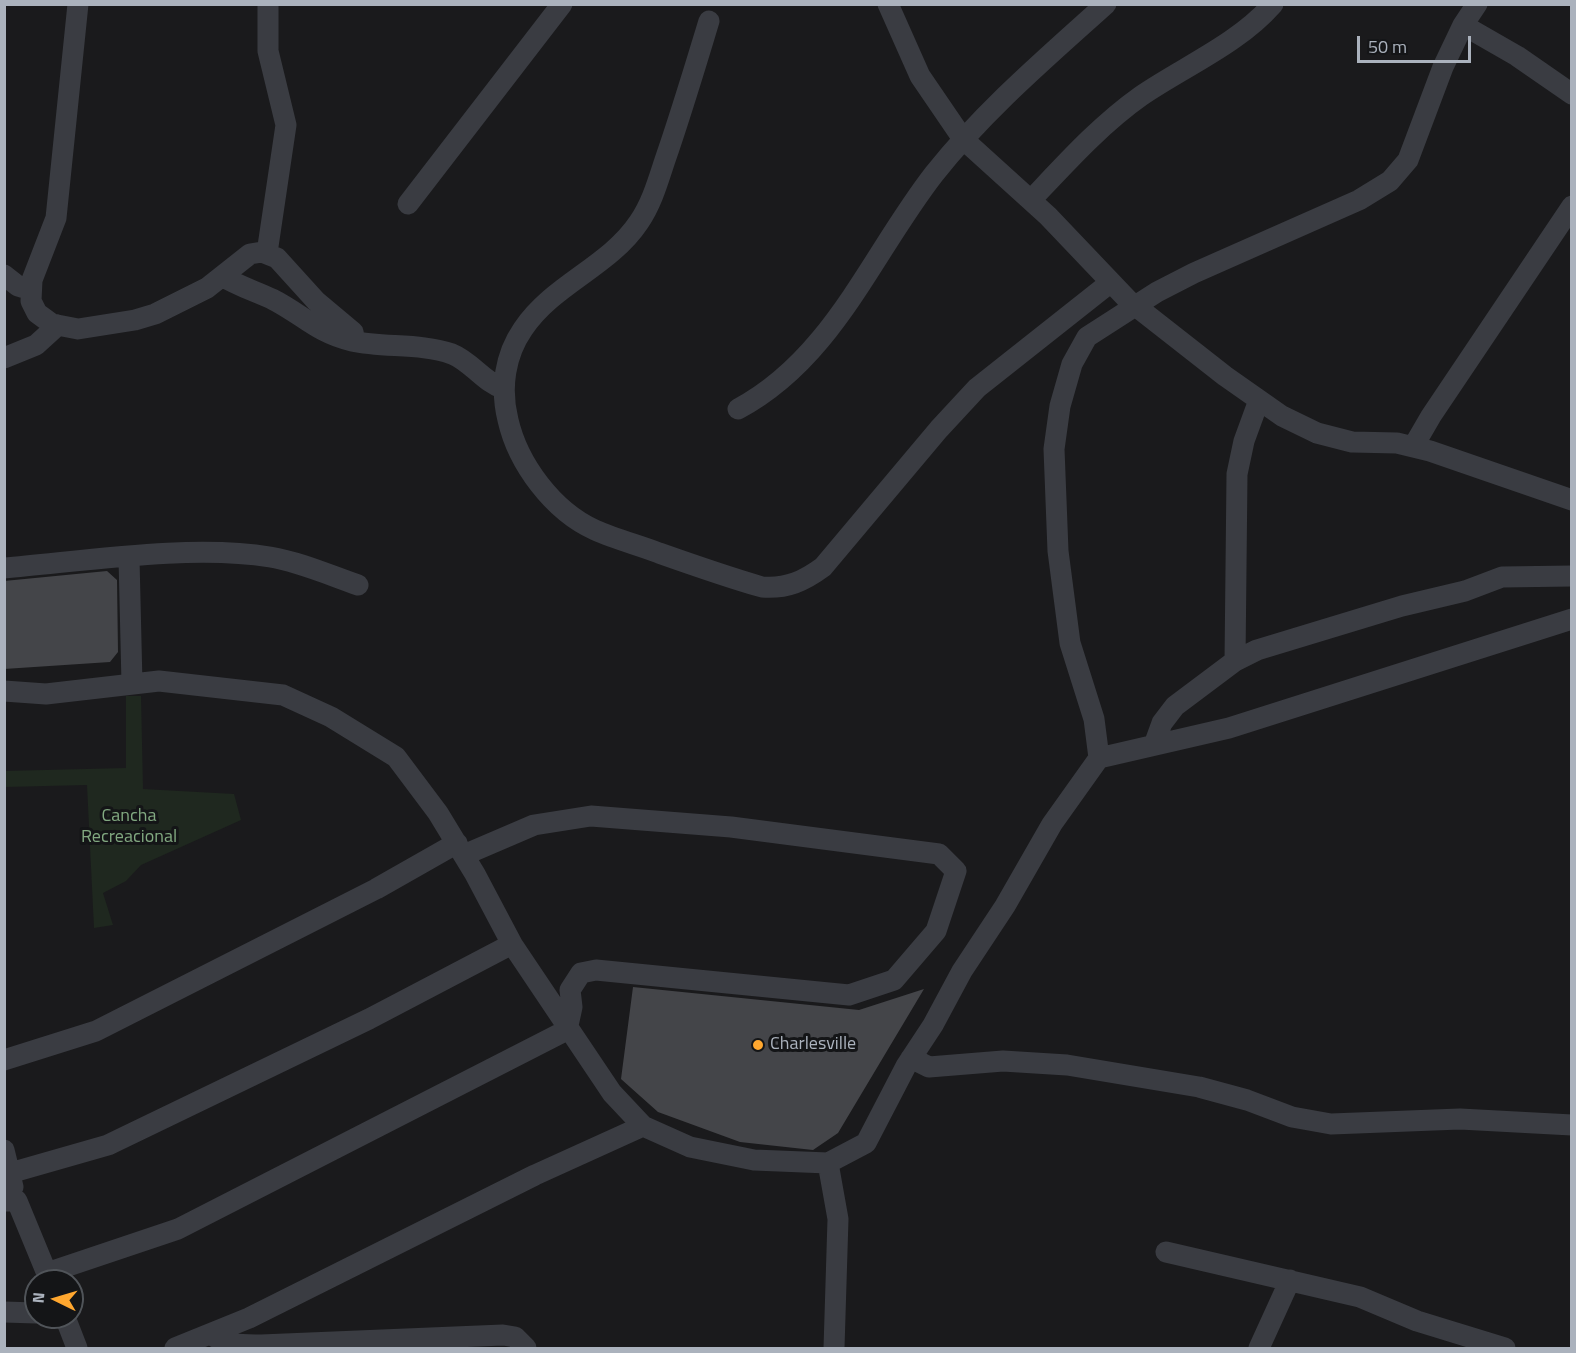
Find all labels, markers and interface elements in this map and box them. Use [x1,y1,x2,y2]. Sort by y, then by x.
scale bar [1360,24,1474,62]
text: 50 m [1368,33,1407,60]
park label: Cancha Recreacional [81,806,177,848]
place label: Charlesville [770,1034,856,1056]
marker: Charlesville [751,1038,765,1052]
north arrow [24,1269,84,1329]
text: N [26,1291,50,1304]

